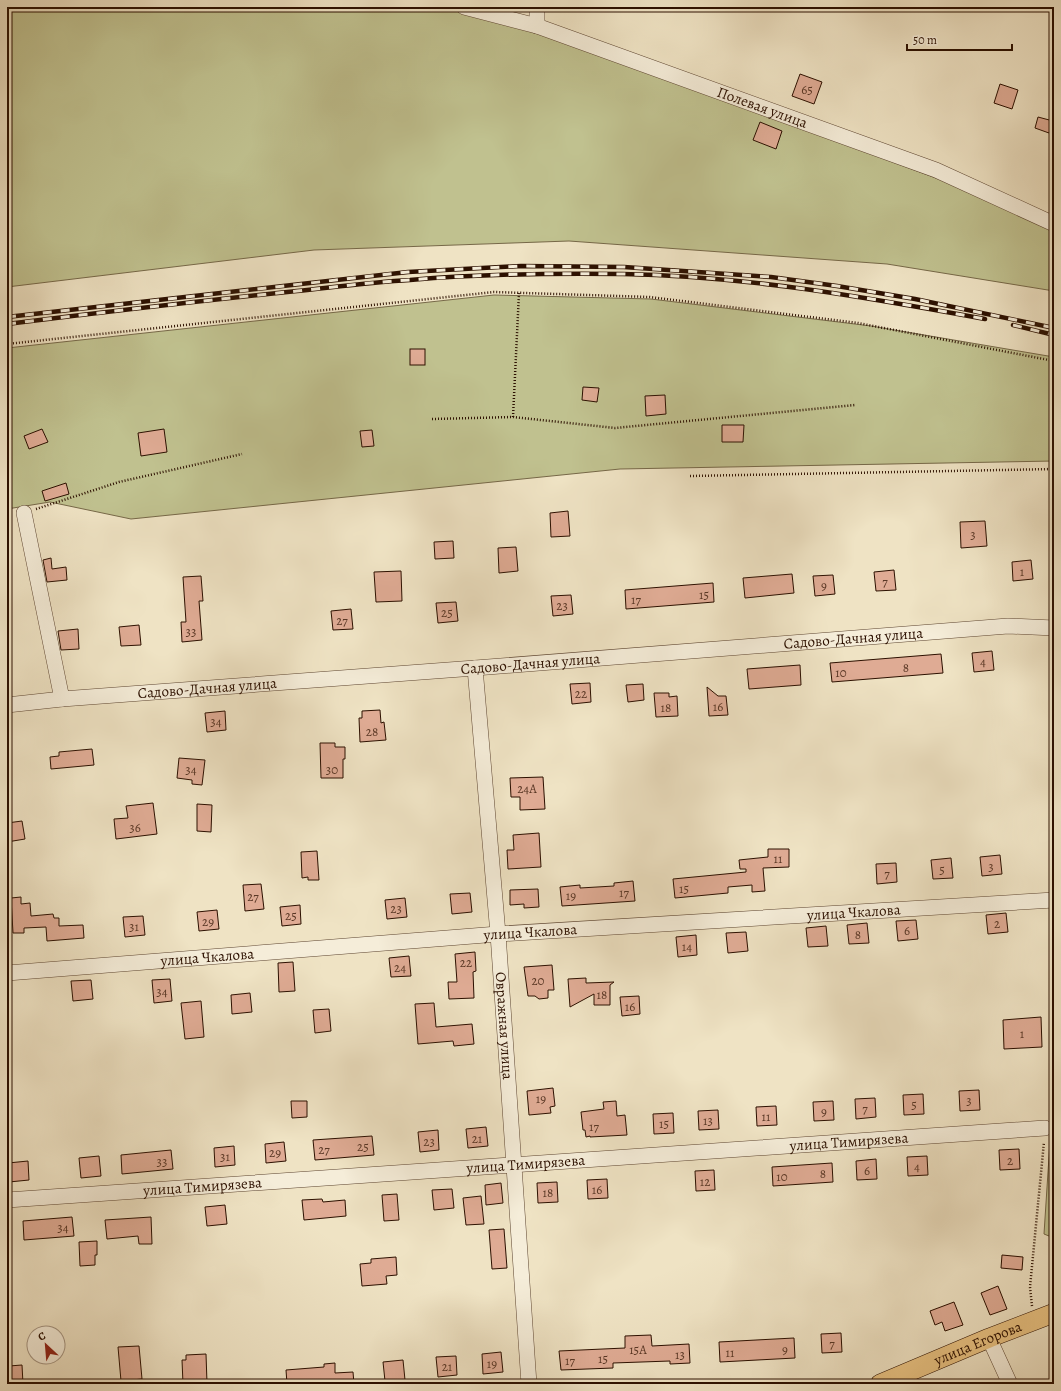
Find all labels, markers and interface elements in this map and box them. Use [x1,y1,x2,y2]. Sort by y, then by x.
scale bar [907,26,1012,52]
text: 50 m [913,32,937,48]
house number: 65 [801,81,813,98]
street label: Полевая улица [714,82,810,133]
house number: 3 [970,526,976,543]
house number: 1 [1020,563,1025,580]
house number: 7 [882,573,888,590]
house number: 9 [821,577,827,594]
house number: 15 [699,586,709,603]
house number: 17 [631,591,641,608]
house number: 23 [556,597,568,614]
house number: 25 [441,604,453,621]
house number: 27 [336,612,348,629]
house number: 33 [186,623,196,640]
street label: Садово-Дачная улица [783,623,924,654]
street label: Садово-Дачная улица [460,648,601,679]
house number: 4 [980,653,986,670]
house number: 8 [903,659,909,676]
house number: 10 [835,664,847,681]
street label: Садово-Дачная улица [137,673,278,703]
house number: 22 [575,685,587,702]
house number: 16 [713,698,723,715]
house number: 18 [661,699,671,716]
house number: 34 [210,713,222,730]
house number: 28 [366,723,378,740]
house number: 34 [185,761,197,778]
house number: 30 [326,761,338,778]
house number: 24А [517,780,537,797]
house number: 36 [129,819,141,836]
house number: 11 [774,850,783,867]
house number: 3 [988,858,994,875]
house number: 5 [939,861,945,878]
house number: 7 [884,865,890,882]
house number: 15 [679,880,689,897]
house number: 17 [619,884,629,901]
house number: 19 [566,887,576,904]
house number: 27 [247,888,259,905]
street label: улица Чкалова [805,899,901,925]
house number: 23 [390,900,402,917]
house number: 25 [285,907,297,924]
house number: 29 [202,913,214,930]
house number: 2 [994,915,1000,932]
house number: 31 [129,918,139,935]
street label: улица Чкалова [482,919,578,945]
house number: 6 [904,922,910,939]
house number: 8 [855,926,861,943]
house number: 14 [682,938,692,955]
street label: улица Чкалова [159,943,255,971]
house number: 22 [460,954,472,971]
house number: 24 [394,959,406,976]
street label: Овражная улица [491,971,518,1080]
house number: 20 [531,972,545,989]
house number: 34 [156,983,168,1000]
house number: 18 [597,986,607,1003]
house number: 16 [625,998,635,1015]
house number: 1 [1020,1025,1025,1042]
house number: 19 [536,1090,546,1107]
house number: 3 [966,1092,972,1109]
house number: 5 [911,1096,917,1113]
house number: 7 [862,1100,868,1117]
house number: 9 [821,1103,827,1120]
house number: 11 [762,1108,771,1125]
house number: 13 [703,1112,713,1129]
house number: 15 [659,1115,669,1132]
house number: 17 [589,1118,599,1135]
street label: улица Тимирязева [788,1128,909,1156]
house number: 21 [472,1130,483,1147]
house number: 23 [423,1133,435,1150]
house number: 25 [357,1138,369,1155]
house number: 27 [318,1141,330,1158]
house number: 29 [269,1144,281,1161]
house number: 31 [220,1148,230,1165]
street label: улица Тимирязева [465,1150,586,1178]
house number: 2 [1007,1152,1013,1169]
house number: 33 [157,1153,167,1170]
house number: 4 [914,1158,920,1175]
house number: 6 [864,1162,870,1179]
house number: 8 [820,1165,826,1182]
house number: 10 [776,1168,788,1185]
street label: улица Тимирязева [142,1172,263,1201]
house number: 12 [700,1173,710,1190]
house number: 16 [592,1181,602,1198]
house number: 18 [543,1184,553,1201]
house number: 34 [57,1219,69,1236]
street label: улица Егорова [930,1316,1025,1370]
north arrow [26,1325,66,1365]
text: С [36,1328,48,1345]
house number: 7 [829,1335,835,1352]
house number: 15А [629,1341,647,1358]
house number: 9 [782,1341,788,1358]
house number: 11 [726,1344,735,1361]
house number: 13 [675,1346,685,1363]
house number: 15 [598,1350,608,1367]
house number: 17 [565,1352,575,1369]
house number: 19 [487,1355,497,1372]
house number: 21 [442,1358,453,1375]

